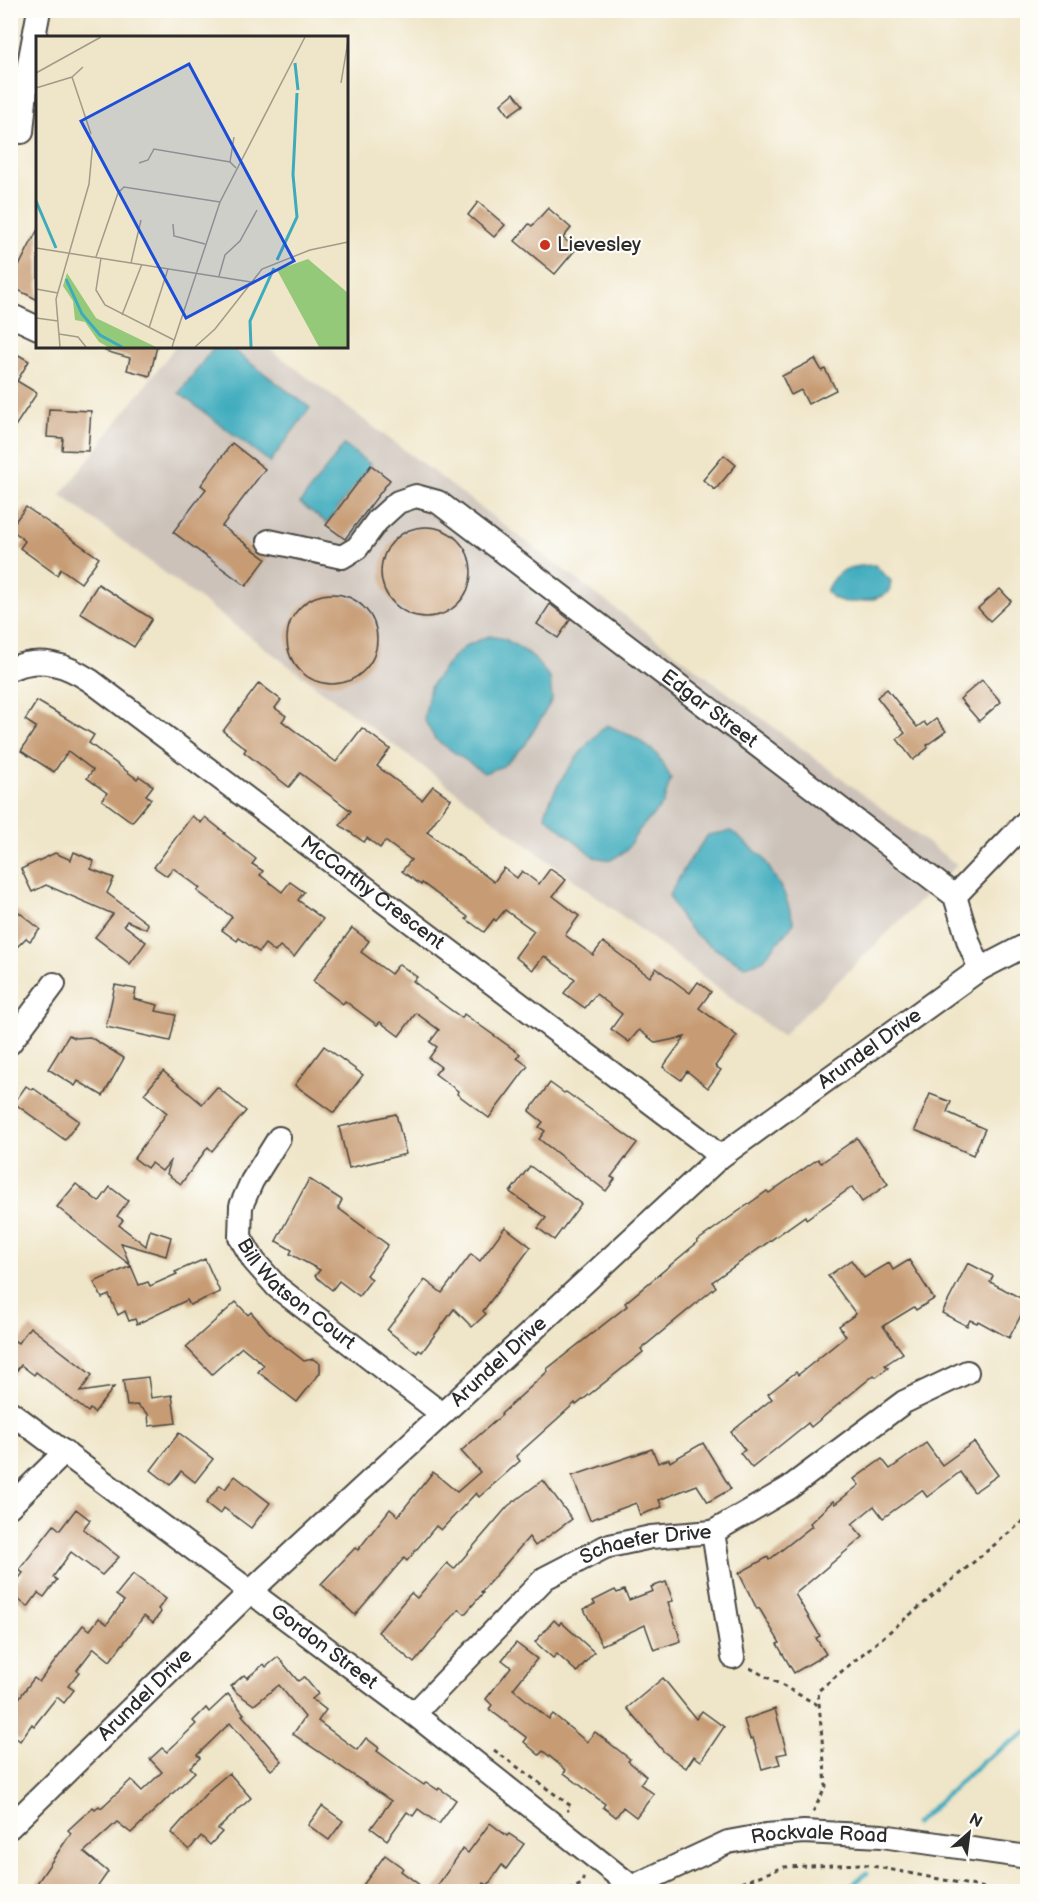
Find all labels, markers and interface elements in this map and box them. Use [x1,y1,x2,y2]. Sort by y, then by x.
inset map [36,36,348,348]
place label: Lievesley [557,233,641,257]
marker: Lievesley [538,238,552,252]
street label: Edgar Street [656,664,762,753]
street label: McCarthy Crescent [296,831,449,955]
street label: Arundel Drive [813,1003,926,1094]
street label: Bill Watson Court [231,1234,360,1355]
street label: Arundel Drive [446,1311,552,1412]
street label: Schaefer Drive [576,1520,712,1570]
street label: Gordon Street [266,1599,382,1694]
street label: Arundel Drive [93,1643,197,1746]
north arrow [939,1803,999,1863]
text: N [966,1810,985,1832]
street label: Rockvale Road [749,1820,888,1850]

